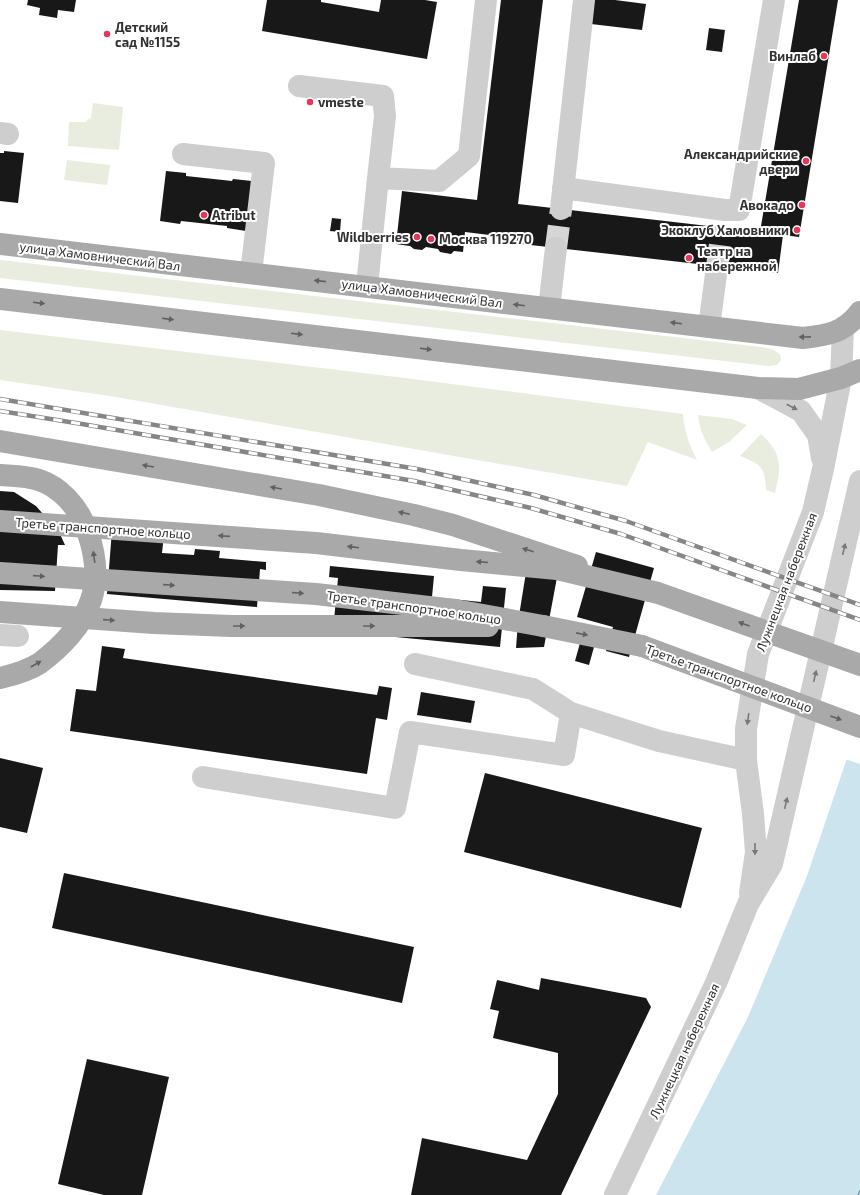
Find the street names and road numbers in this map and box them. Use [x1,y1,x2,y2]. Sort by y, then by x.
street label: улица Хамовнический Вал [19,238,181,274]
street label: улица Хамовнический Вал [341,275,503,311]
street label: Лужнецкая набережная [752,510,820,654]
street label: Третье транспортное кольцо [15,514,191,542]
street label: Третье транспортное кольцо [326,587,502,627]
street label: Третье транспортное кольцо [644,640,814,716]
street label: Лужнецкая набережная [646,981,722,1121]

